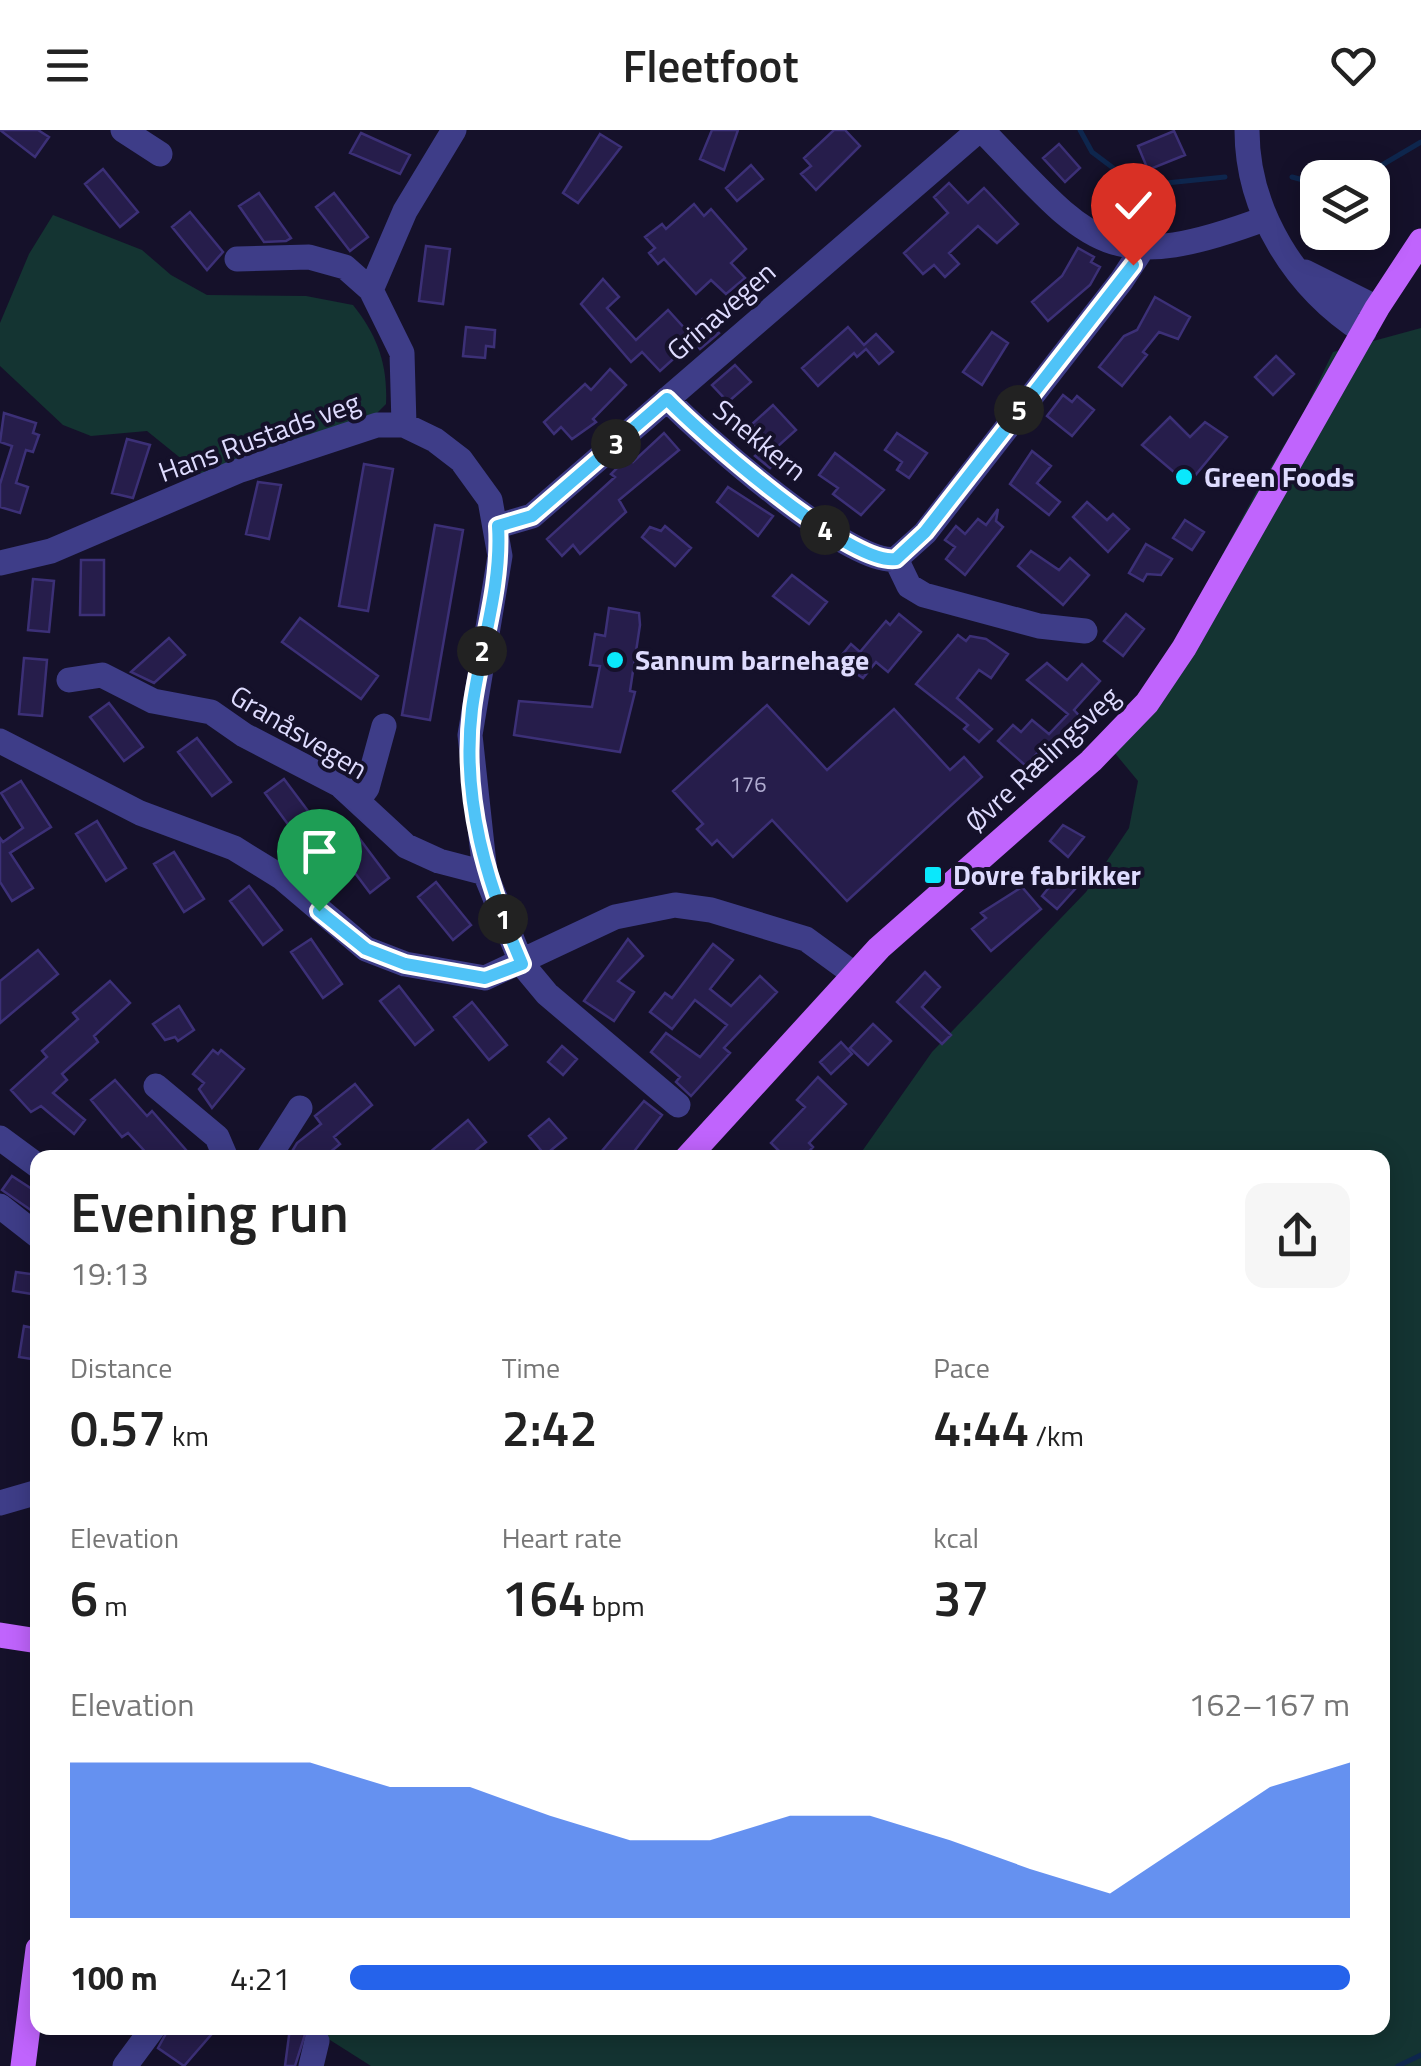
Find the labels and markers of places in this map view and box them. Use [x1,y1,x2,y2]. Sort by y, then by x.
pin [1091,163,1176,266]
pin: 5 [994,385,1044,435]
pin: 3 [591,419,641,469]
place label: Green Foods [1204,455,1355,498]
marker: Green Foods [1173,466,1195,488]
pin: 4 [800,505,850,555]
pin: 2 [457,626,507,676]
place label: Sannum barnehage [635,638,869,681]
marker: Sannum barnehage [604,649,626,671]
pin [277,809,362,912]
place label: Dovre fabrikker [953,853,1141,896]
marker: Dovre fabrikker [922,864,944,886]
pin: 1 [478,894,528,944]

